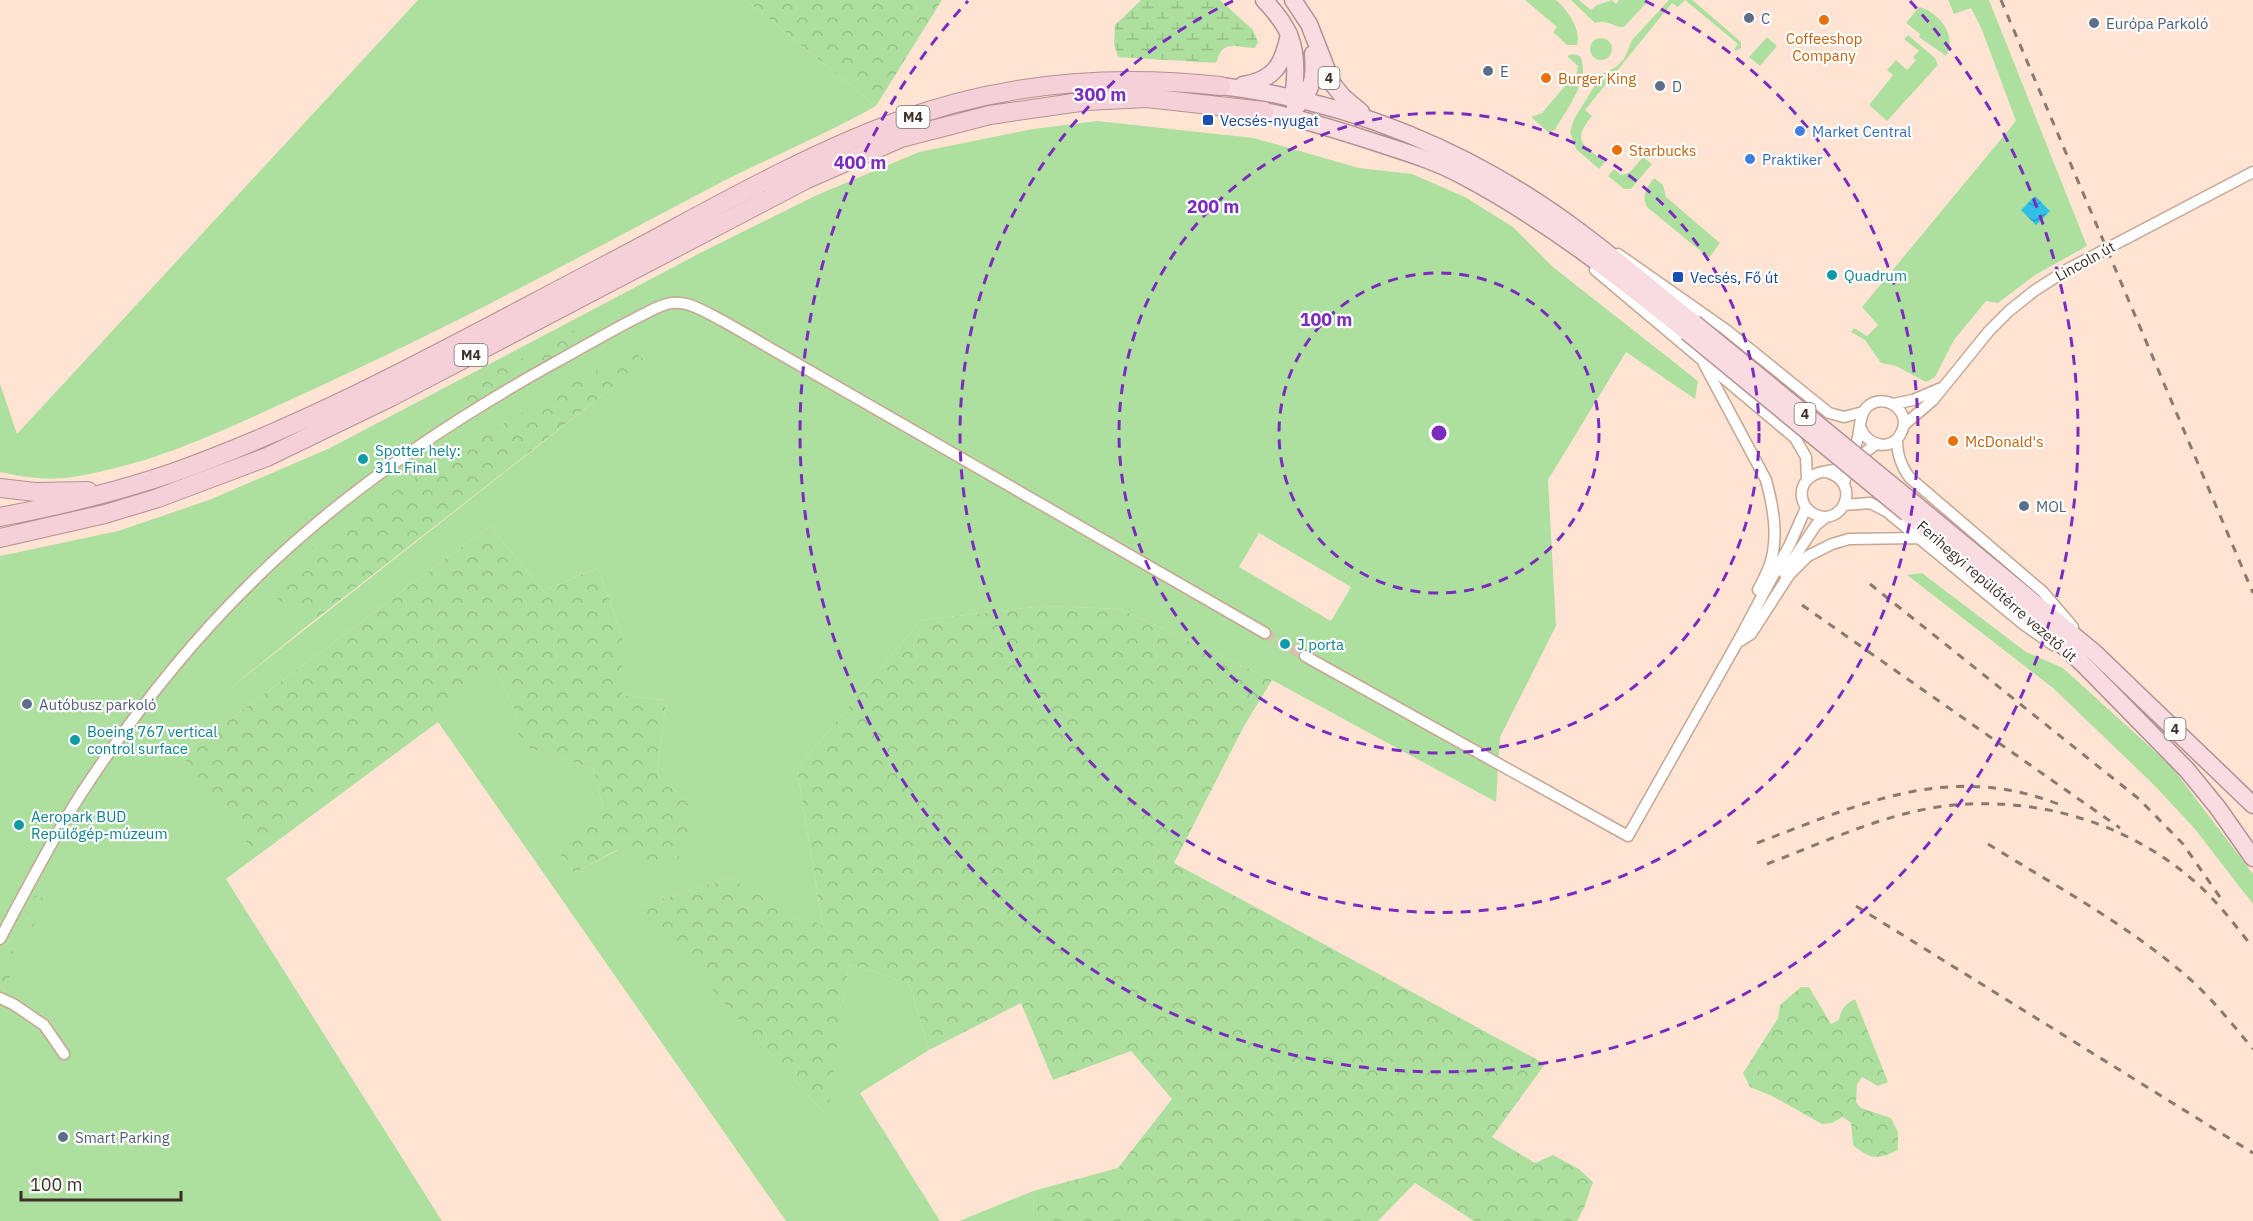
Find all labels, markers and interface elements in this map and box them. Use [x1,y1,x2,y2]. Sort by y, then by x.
place label: C [1761,9,1770,28]
marker: C [1742,11,1756,25]
marker: Coffeeshop Company [1817,13,1831,27]
place label: Európa Parkoló [2106,14,2208,33]
marker: Európa Parkoló [2087,16,2101,30]
place label: Coffeeshop Company [1786,29,1862,65]
place label: E [1500,62,1509,81]
marker: E [1481,64,1495,78]
road number: 4 [1318,67,1340,89]
place label: Burger King [1558,69,1636,88]
marker: Burger King [1539,71,1553,85]
place label: D [1672,77,1682,96]
marker: D [1653,79,1667,93]
text: 300 m [1074,83,1126,106]
road number: M4 [896,106,930,128]
place label: Vecsés-nyugat [1220,111,1319,130]
marker: Vecsés-nyugat [1201,113,1215,127]
place label: Market Central [1812,122,1911,141]
marker: Market Central [1793,124,1807,138]
place label: Starbucks [1629,141,1696,160]
marker: Starbucks [1610,143,1624,157]
place label: Praktiker [1762,150,1823,169]
text: 400 m [834,151,886,174]
marker: Praktiker [1743,152,1757,166]
text: 200 m [1187,195,1239,218]
street label: Lincoln út [2052,237,2118,285]
place label: Quadrum [1844,266,1907,285]
place label: Vecsés, Fő út [1690,268,1779,287]
marker: Quadrum [1825,268,1839,282]
marker: Vecsés, Fő út [1671,270,1685,284]
text: 100 m [1300,308,1352,331]
road number: M4 [454,344,488,366]
road number: 4 [1794,403,1816,425]
centre of rings [1429,423,1449,443]
place label: McDonald's [1965,432,2043,451]
marker: McDonald's [1946,434,1960,448]
place label: Spotter hely: 31L Final [375,441,461,477]
marker: Spotter hely: 31L Final [356,452,370,466]
place label: MOL [2036,497,2067,516]
marker: MOL [2017,499,2031,513]
street label: Ferihegyi repülőtérre vezető út [1913,516,2081,666]
place label: J porta [1297,635,1344,654]
marker: J porta [1278,637,1292,651]
place label: Autóbusz parkoló [39,695,156,714]
marker: Autóbusz parkoló [20,697,34,711]
road number: 4 [2164,718,2186,740]
place label: Boeing 767 vertical control surface [87,722,217,758]
marker: Boeing 767 vertical control surface [68,733,82,747]
place label: Aeropark BUD Repülőgép-múzeum [31,807,168,843]
marker: Aeropark BUD Repülőgép-múzeum [12,818,26,832]
place label: Smart Parking [75,1128,170,1147]
marker: Smart Parking [56,1130,70,1144]
scale bar [21,1164,182,1202]
text: 100 m [30,1173,82,1196]

